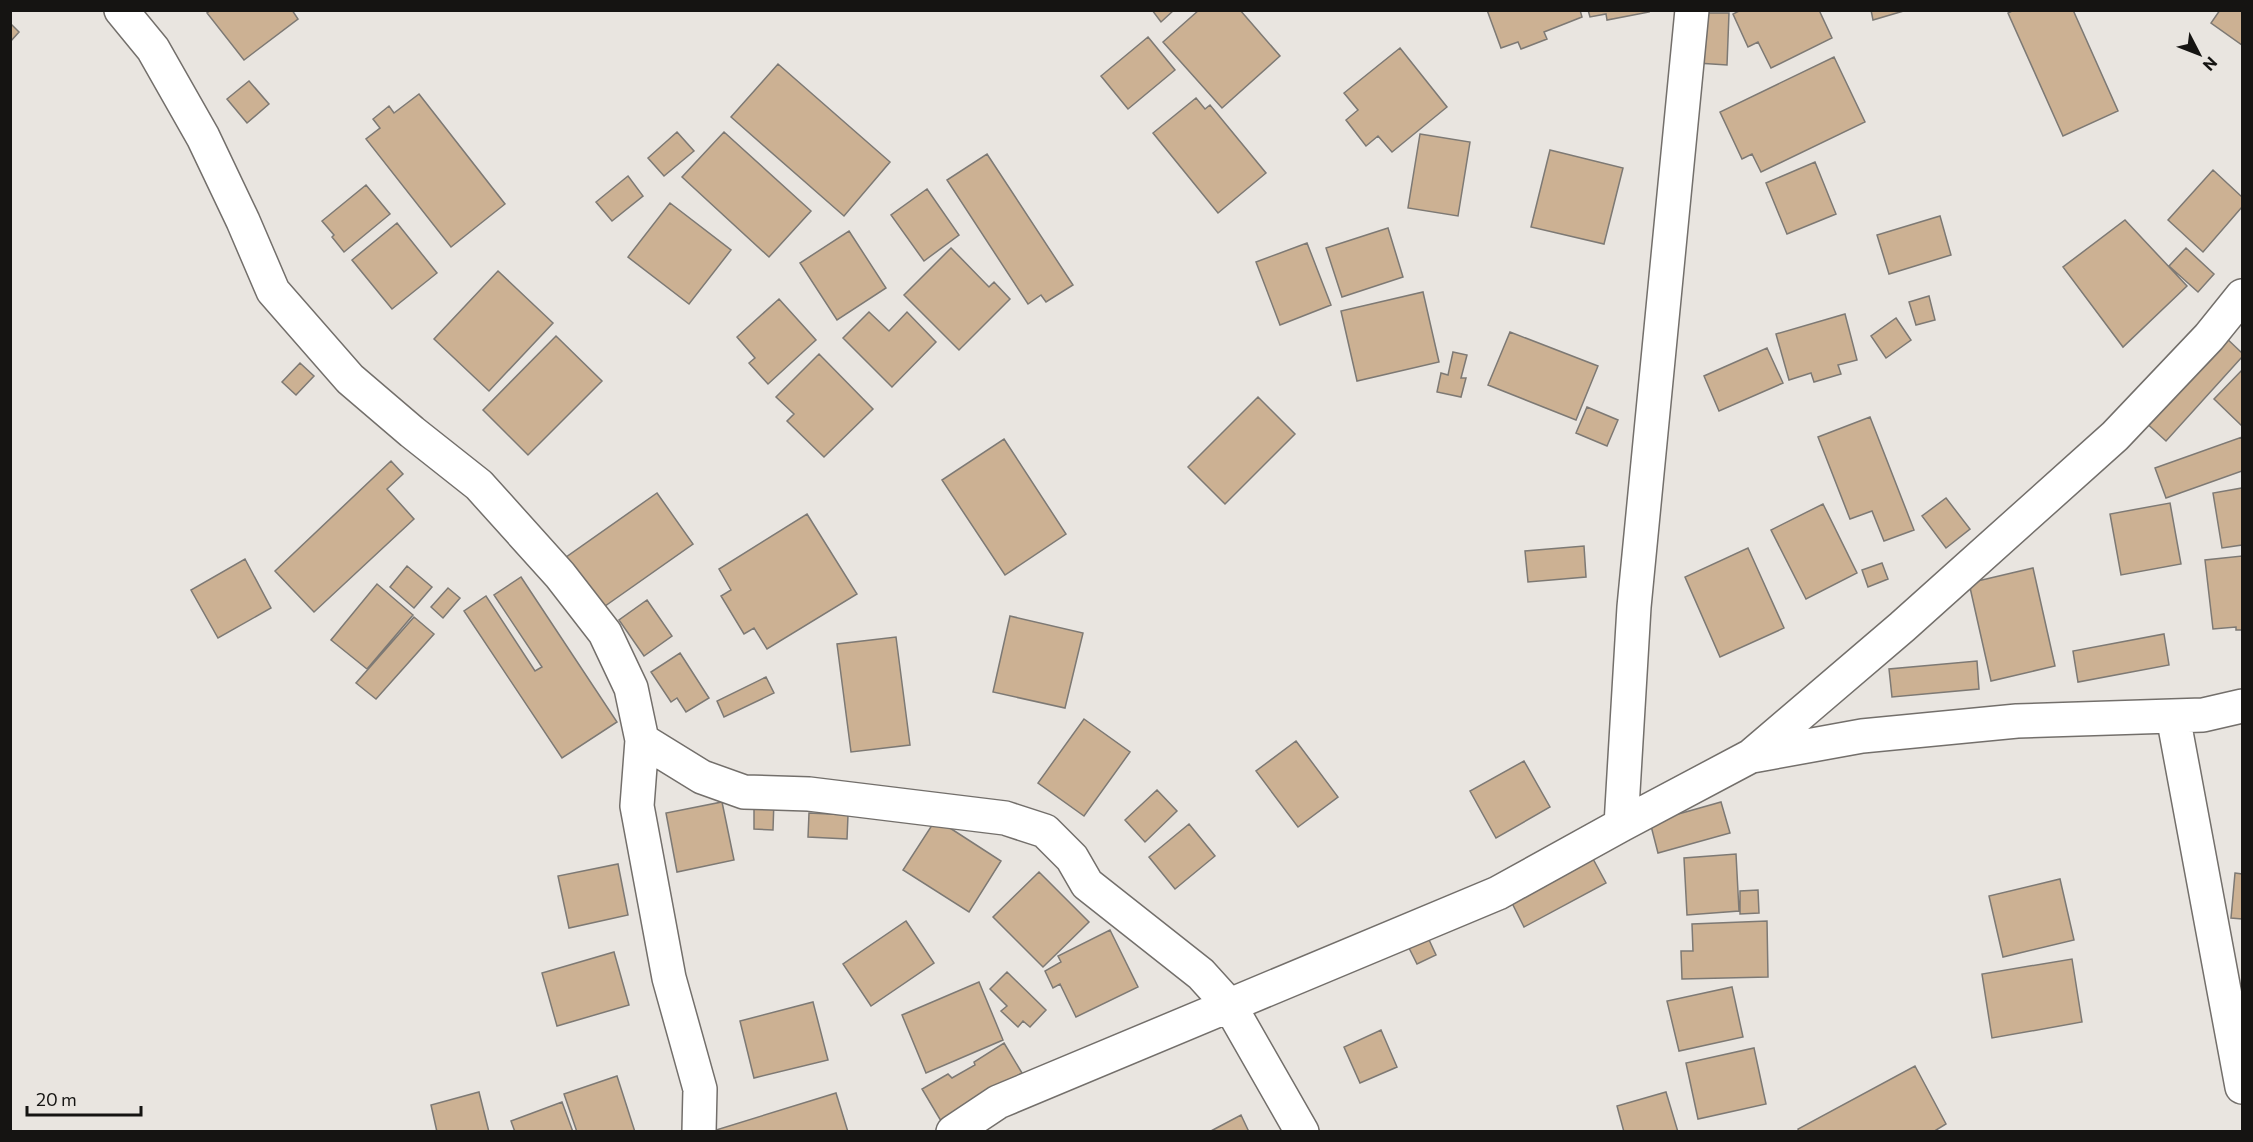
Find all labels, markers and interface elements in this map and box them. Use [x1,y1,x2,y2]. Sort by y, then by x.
north arrow [2169,24,2229,84]
text: N [2199,54,2222,75]
scale bar [27,1079,141,1117]
text: 20 m [36,1088,77,1110]

